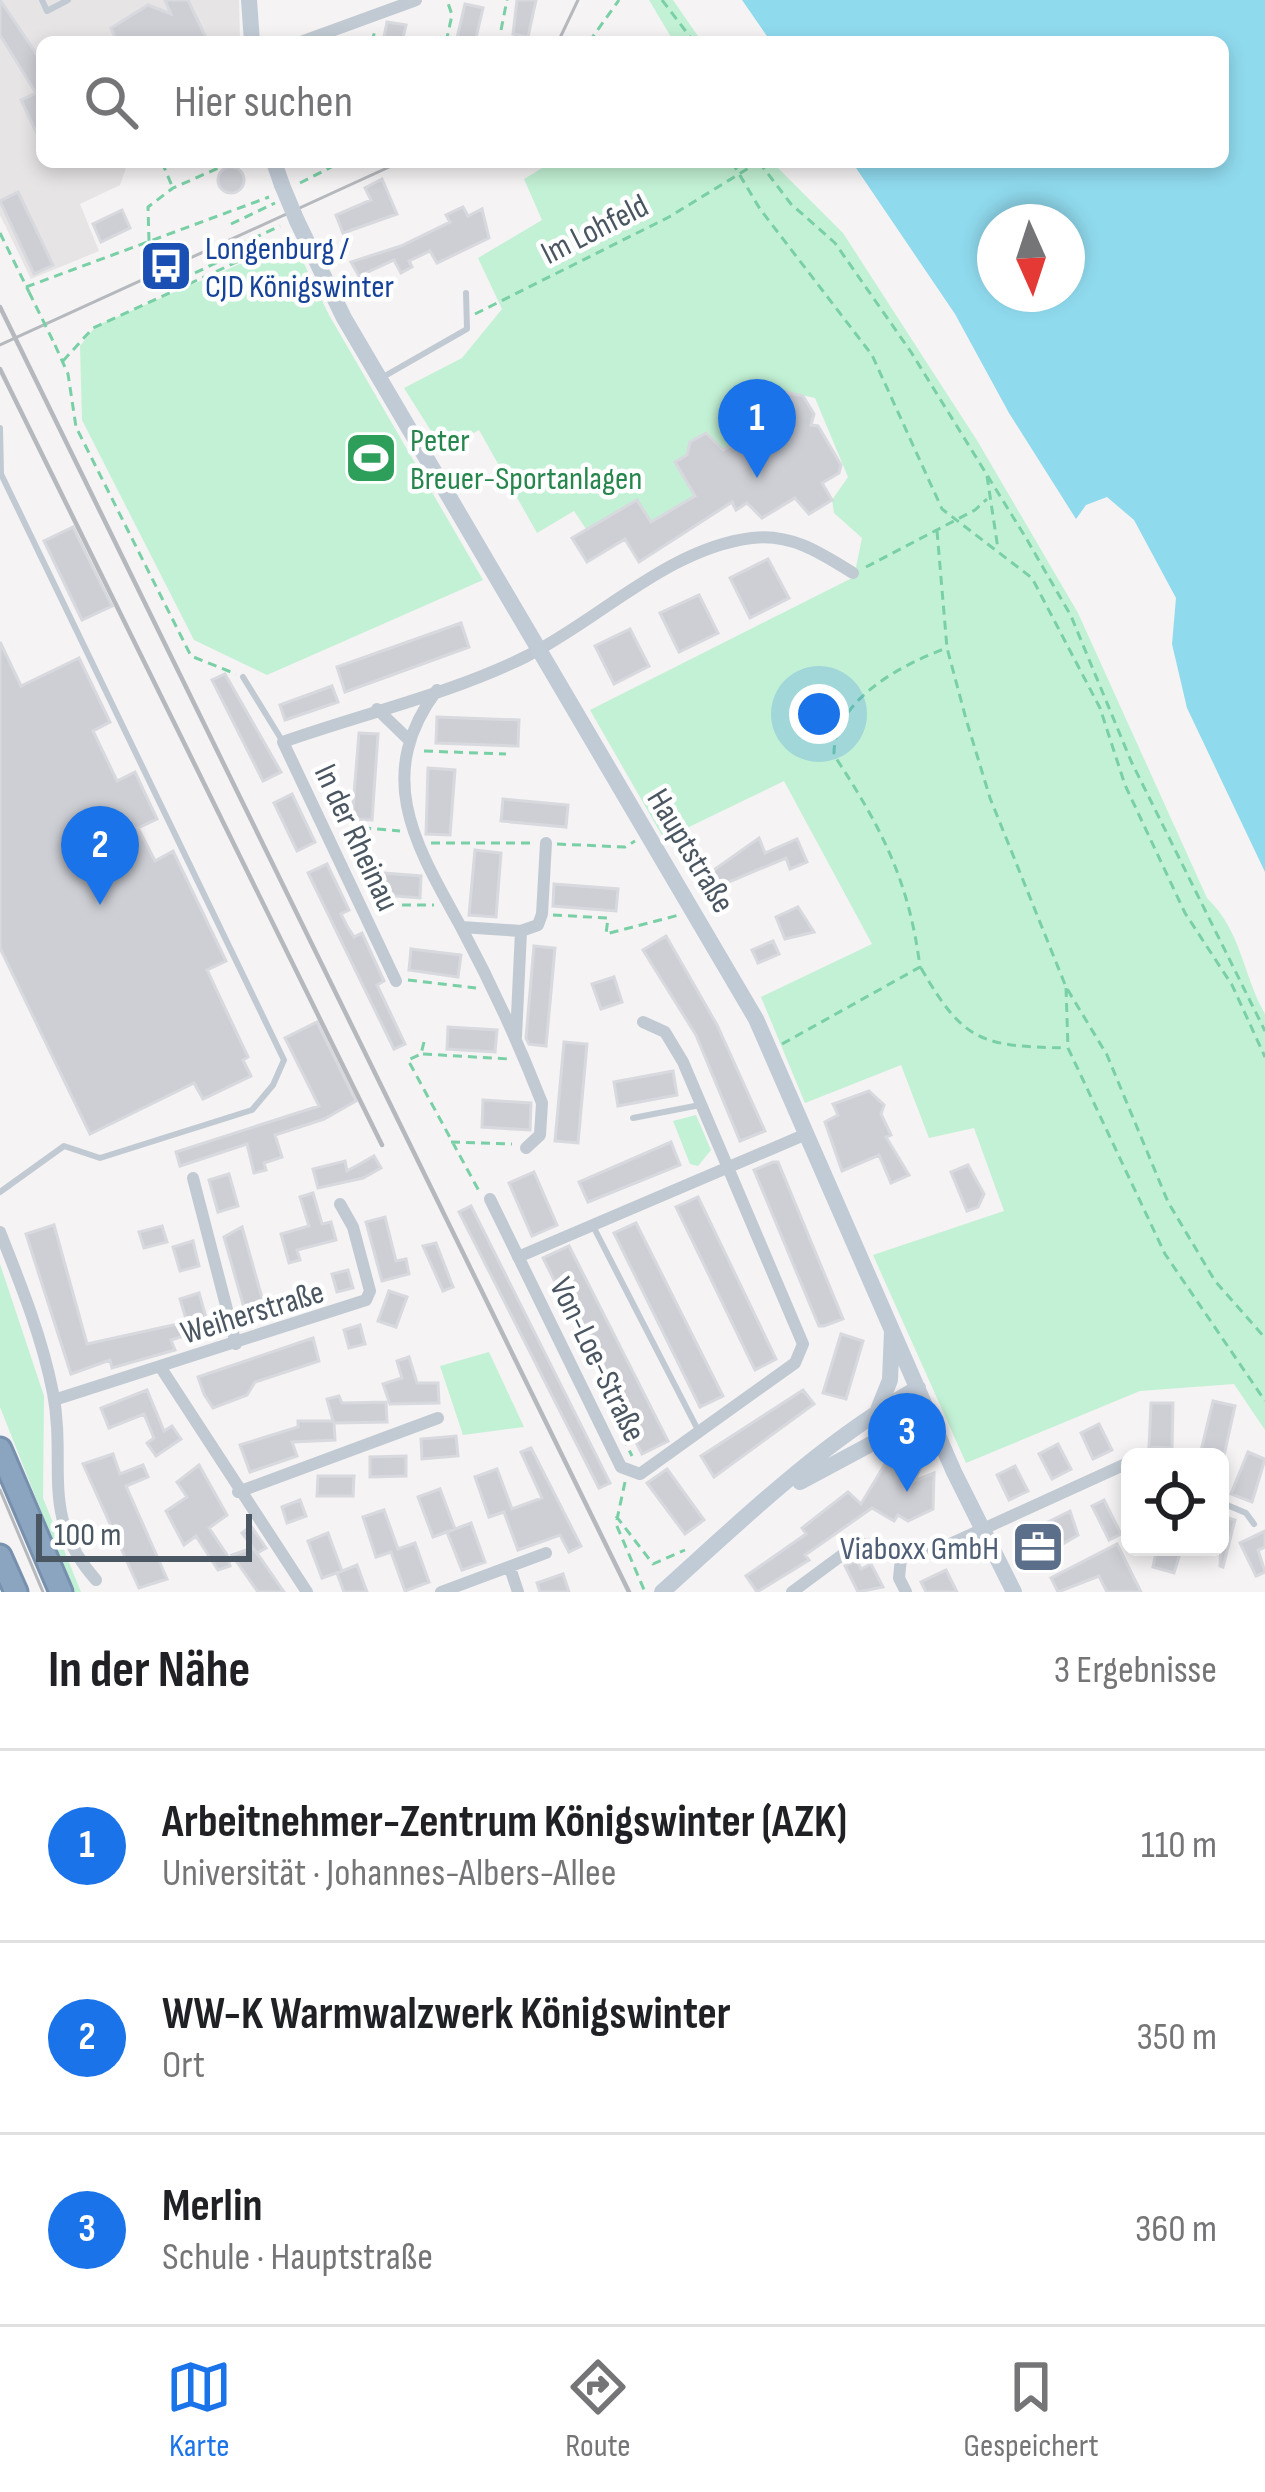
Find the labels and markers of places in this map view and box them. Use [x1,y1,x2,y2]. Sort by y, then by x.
place label: Longenburg / CJD Königswinter [205,229,394,307]
bus stop icon: Longenburg / CJD Königswinter [138,238,194,294]
pin: 1 [718,379,796,478]
place label: Peter Breuer-Sportanlagen [410,421,643,499]
sports icon: Peter Breuer-Sportanlagen [343,430,399,486]
pin: 2 [61,806,139,905]
pin: 3 [868,1393,946,1492]
office icon: Viaboxx GmbH [1010,1519,1066,1575]
place label: Viaboxx GmbH [840,1529,999,1569]

